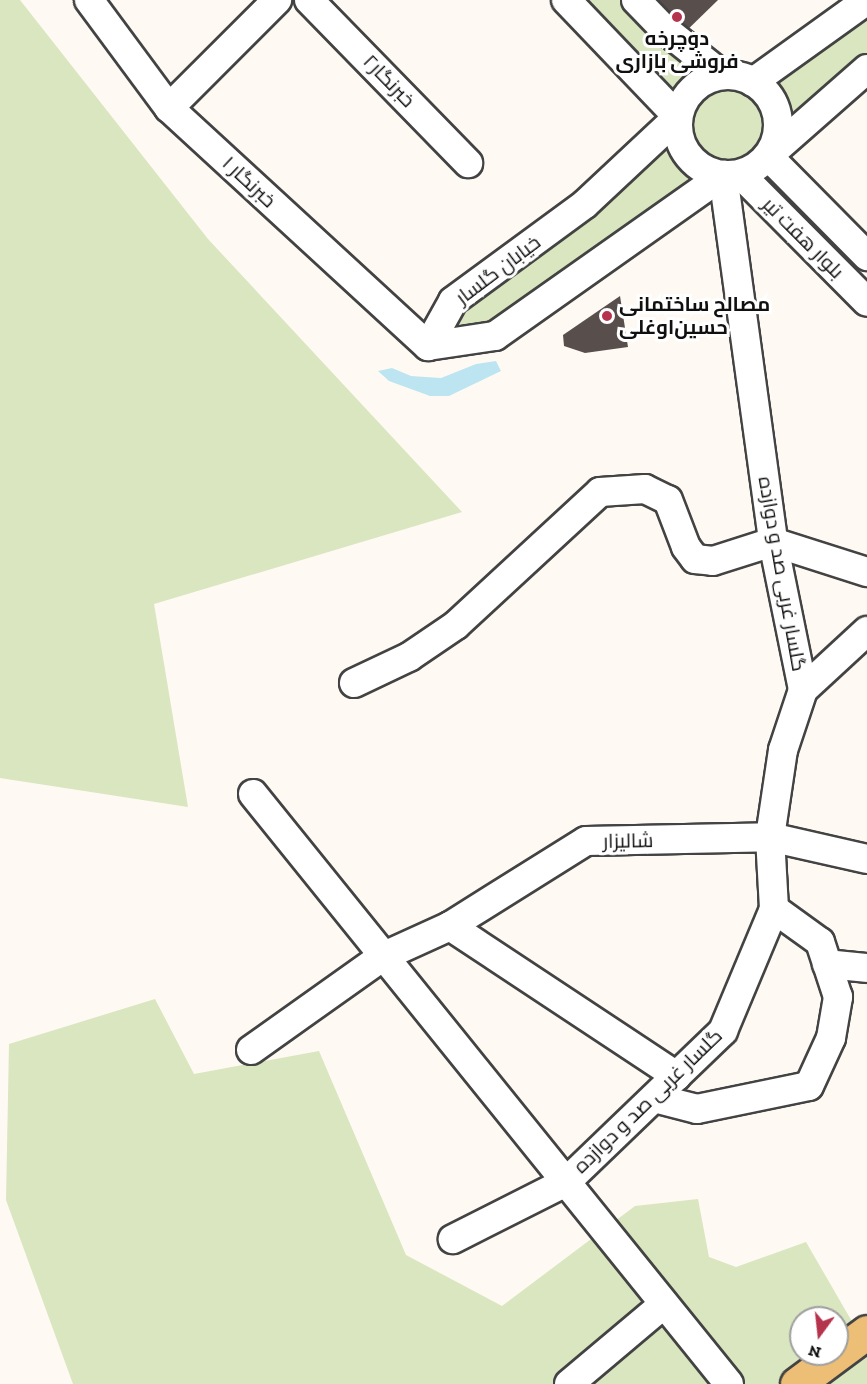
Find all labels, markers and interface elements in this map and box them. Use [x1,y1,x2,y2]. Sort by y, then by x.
marker: دوچرخه فروشی بازاری [670,10,684,24]
place label: دوچرخه فروشی بازاری [615,27,739,74]
street label: خبرنگار۲ [358,50,420,112]
street label: خبرنگار ۱ [217,151,281,213]
street label: بلوار هفت تیر [757,192,849,284]
street label: خیابان گلسار [451,230,545,310]
place label: مصالح ساختمانی حسین‌اوغلی [619,292,770,339]
marker: مصالح ساختمانی حسین‌اوغلی [600,309,614,323]
street label: گلسار غربی صد و دوازده [753,475,811,673]
street label: شالیزار [603,829,653,853]
street label: گلسار غربی صد و دوازده [569,1024,727,1178]
north arrow [789,1306,849,1366]
text: N [806,1341,823,1363]

